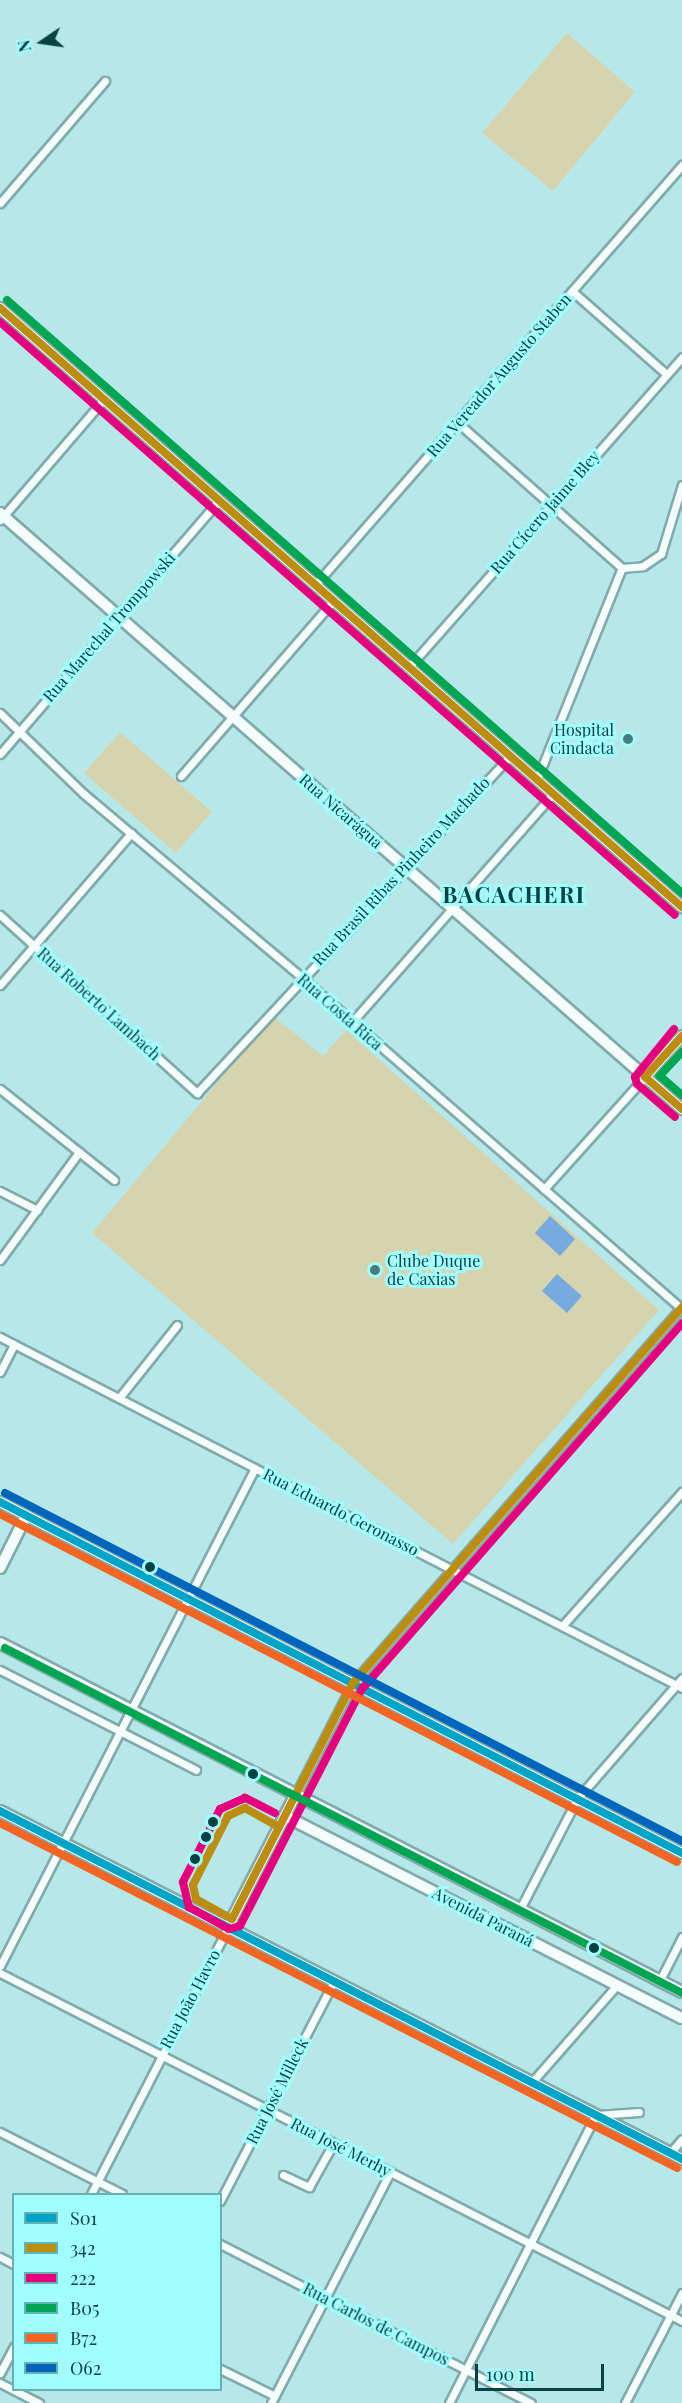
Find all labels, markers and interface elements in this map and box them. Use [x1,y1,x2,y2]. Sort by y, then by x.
north arrow [12,12,72,72]
text: N [12,38,36,54]
street label: Rua Vereador Augusto Staben [422,289,576,461]
street label: Rua Cícero Jaime Bley [486,447,604,577]
street label: Rua Marechal Trompowski [39,548,179,706]
place label: Hospital Cindacta [550,720,614,758]
marker: Hospital Cindacta [619,730,637,748]
street label: Rua Nicarágua [295,770,387,852]
street label: Rua Brasil Ribas Pinheiro Machado [309,773,493,969]
district label: BACACHERI [443,882,585,908]
street label: Rua Roberto Lambach [33,944,165,1064]
street label: Rua Costa Rica [293,970,387,1054]
place label: Clube Duque de Caxias [387,1251,480,1289]
marker: Clube Duque de Caxias [368,1263,382,1277]
street label: Rua Eduardo Geronasso [260,1464,422,1560]
unlabelled marker [144,1561,156,1573]
unlabelled marker [247,1768,259,1780]
unlabelled marker [207,1816,219,1828]
unlabelled marker [200,1831,212,1843]
unlabelled marker [189,1853,201,1865]
street label: Avenida Paraná [429,1883,537,1951]
unlabelled marker [588,1942,600,1954]
street label: Rua João Havro [156,1946,224,2052]
street label: Rua José Milleck [242,2035,312,2147]
street label: Rua José Merhy [287,2113,395,2181]
legend [12,2193,222,2391]
text: S01 [70,2206,97,2230]
text: 342 [70,2236,96,2260]
text: 222 [70,2266,96,2290]
street label: Rua Carlos de Campos [300,2279,452,2369]
text: B05 [70,2296,99,2320]
text: B72 [70,2326,97,2350]
scale bar [478,2352,607,2390]
text: O62 [70,2356,101,2380]
text: 100 m [486,2362,535,2386]

